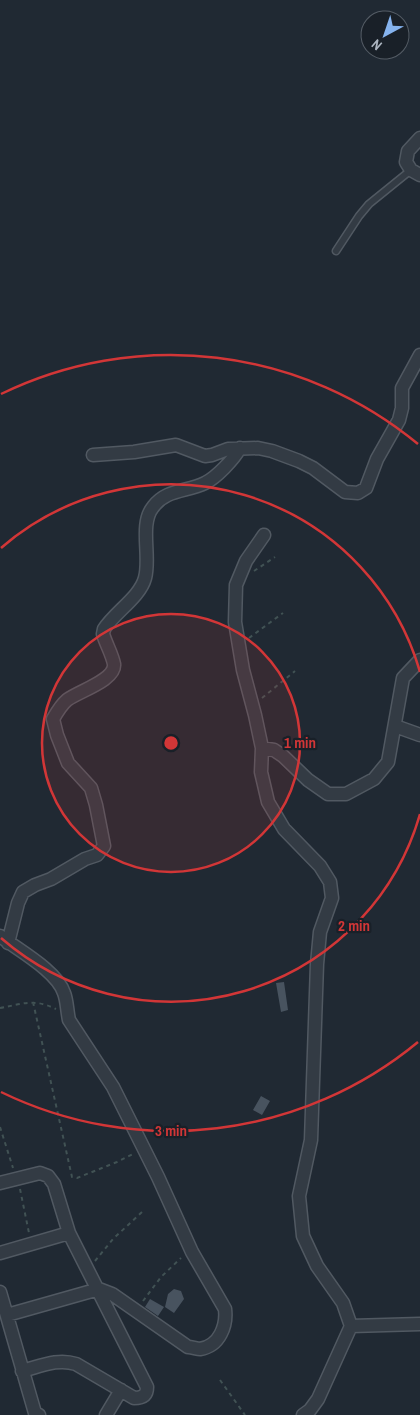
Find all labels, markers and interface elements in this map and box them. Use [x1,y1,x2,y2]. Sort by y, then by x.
north arrow [360,10,410,60]
text: N [368,35,386,55]
text: 1 min [284,732,316,753]
centre of rings [162,734,180,752]
text: 2 min [338,915,370,936]
text: 3 min [155,1120,187,1141]

